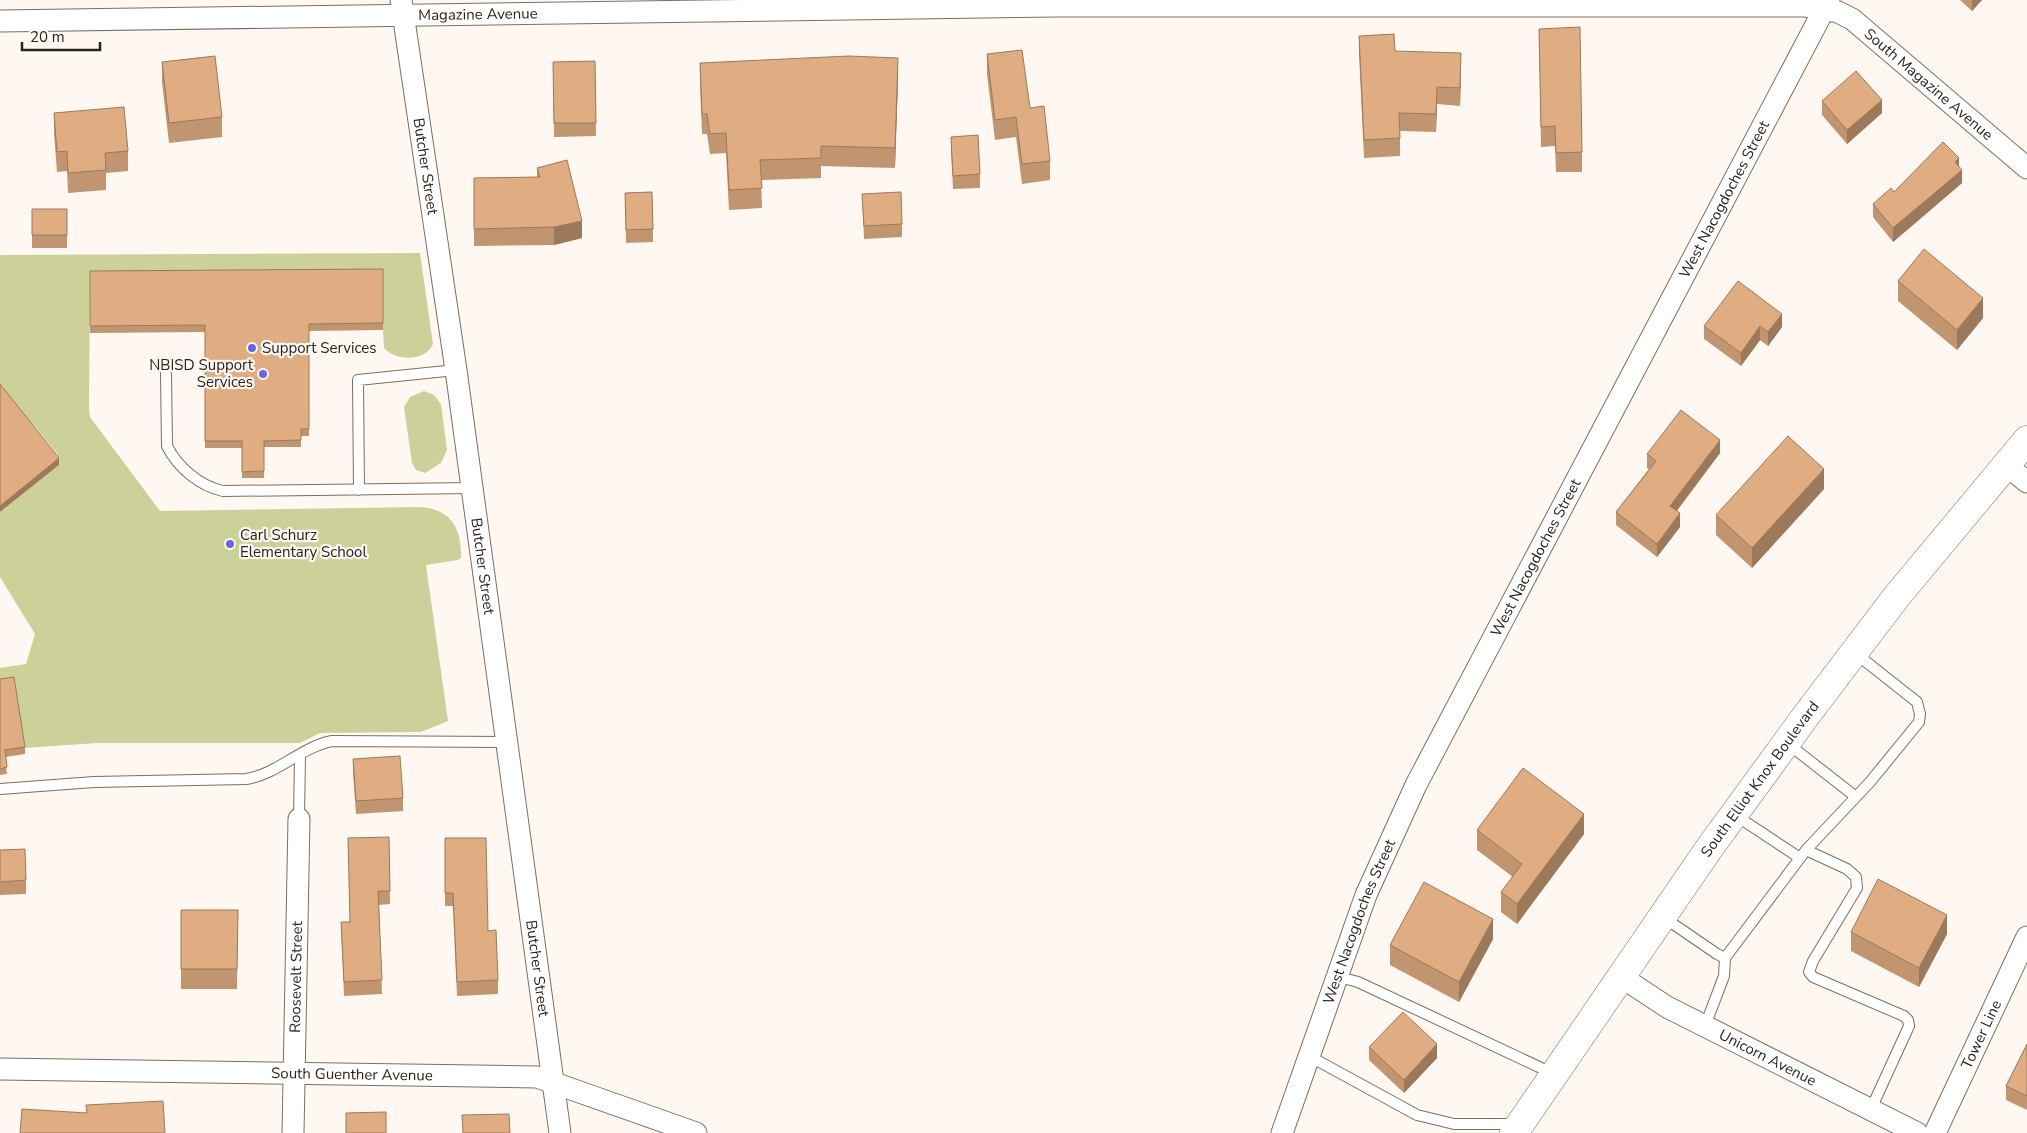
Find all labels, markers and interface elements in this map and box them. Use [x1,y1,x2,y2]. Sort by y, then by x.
street label: Magazine Avenue [418,3,538,25]
scale bar [22,20,100,52]
street label: South Magazine Avenue [1860,24,1997,145]
text: 20 m [30,27,65,47]
street label: West Nacogdoches Street [1674,116,1774,282]
street label: Butcher Street [409,117,443,217]
place label: Support Services [262,338,377,358]
marker: Support Services [246,342,258,354]
place label: NBISD Support Services [149,355,254,392]
marker: NBISD Support Services [257,368,269,380]
street label: West Nacogdoches Street [1486,475,1586,640]
street label: Butcher Street [466,516,499,616]
place label: Carl Schurz Elementary School [240,525,367,562]
marker: Carl Schurz Elementary School [224,538,236,550]
street label: South Elliot Knox Boulevard [1696,697,1824,861]
street label: West Nacogdoches Street [1318,835,1400,1007]
street label: Butcher Street [521,919,554,1019]
street label: Roosevelt Street [285,920,307,1033]
street label: Tower Line [1957,997,2006,1072]
street label: Unicorn Avenue [1715,1025,1820,1091]
street label: South Guenther Avenue [271,1063,433,1085]

